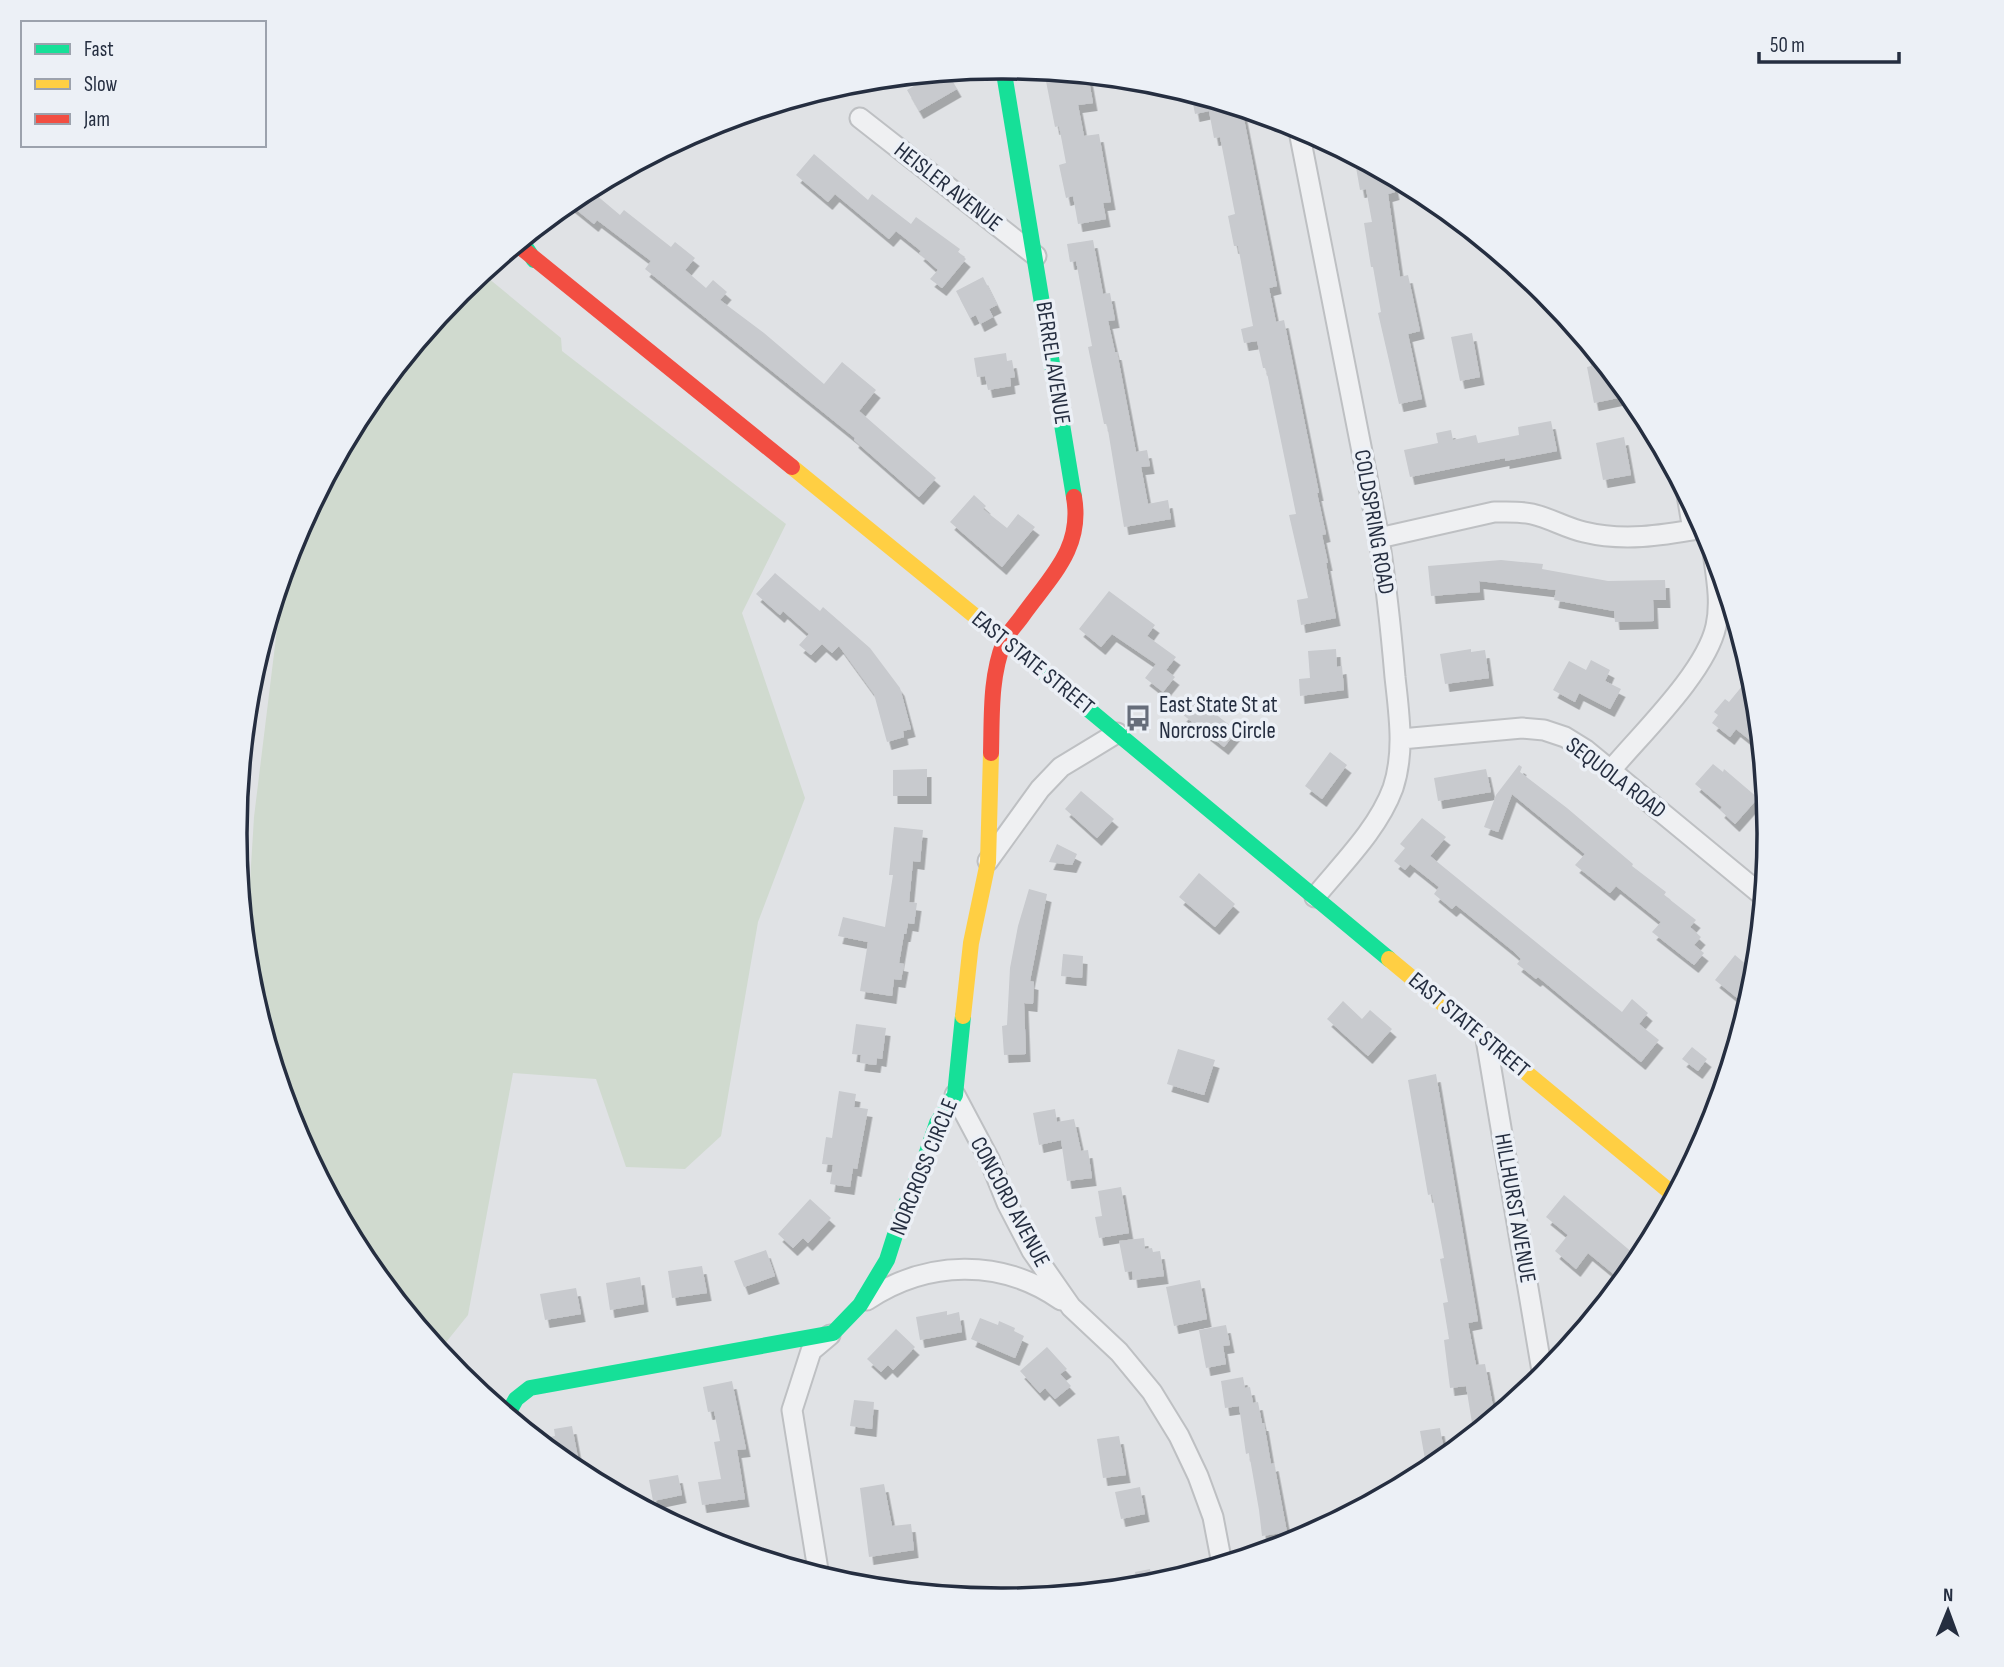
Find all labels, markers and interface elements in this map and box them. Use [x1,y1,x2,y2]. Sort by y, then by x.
legend [21,21,266,147]
scale bar [1759,21,1899,65]
text: 50 m [1770,33,1805,58]
text: Fast [84,37,114,62]
text: Slow [84,72,118,97]
text: Jam [83,107,110,132]
street label: HEISLER AVENUE [888,136,1008,238]
street label: BERREL AVENUE [1029,299,1077,427]
street label: COLDSPRING ROAD [1347,447,1401,597]
street label: EAST STATE STREET [966,605,1100,721]
place label: East State St at Norcross Circle [1159,691,1278,745]
bus stop icon: East State St at Norcross Circle [1123,703,1153,733]
street label: SEQUOLA ROAD [1560,731,1672,825]
street label: EAST STATE STREET [1403,966,1535,1084]
street label: NORCROSS CIRCLE [884,1095,964,1239]
street label: HILLHURST AVENUE [1488,1131,1542,1285]
street label: CONCORD AVENUE [964,1132,1056,1272]
north arrow [1913,1576,1983,1646]
text: N [1943,1584,1954,1607]

